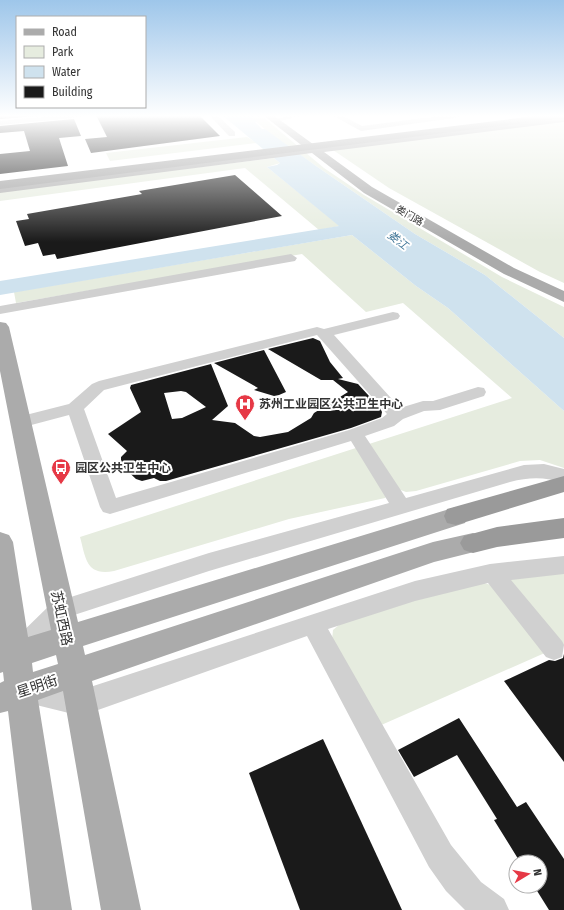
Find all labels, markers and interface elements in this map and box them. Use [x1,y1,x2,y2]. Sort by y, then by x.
legend [16,16,146,108]
text: Road [52,25,77,39]
text: Park [52,45,74,59]
text: Water [52,65,81,79]
text: Building [52,85,93,99]
street label: 娄门路 [394,203,425,229]
water label: 娄江 [385,229,411,253]
hospital icon: 苏州工业园区公共卫生中心 [234,393,256,421]
place label: 苏州工业园区公共卫生中心 [259,397,403,411]
bus stop icon: 园区公共卫生中心 [50,457,72,485]
place label: 园区公共卫生中心 [75,461,171,475]
street label: 苏虹西路 [47,589,76,647]
street label: 星明街 [15,672,60,701]
north arrow [508,854,548,894]
text: N [530,868,544,877]

